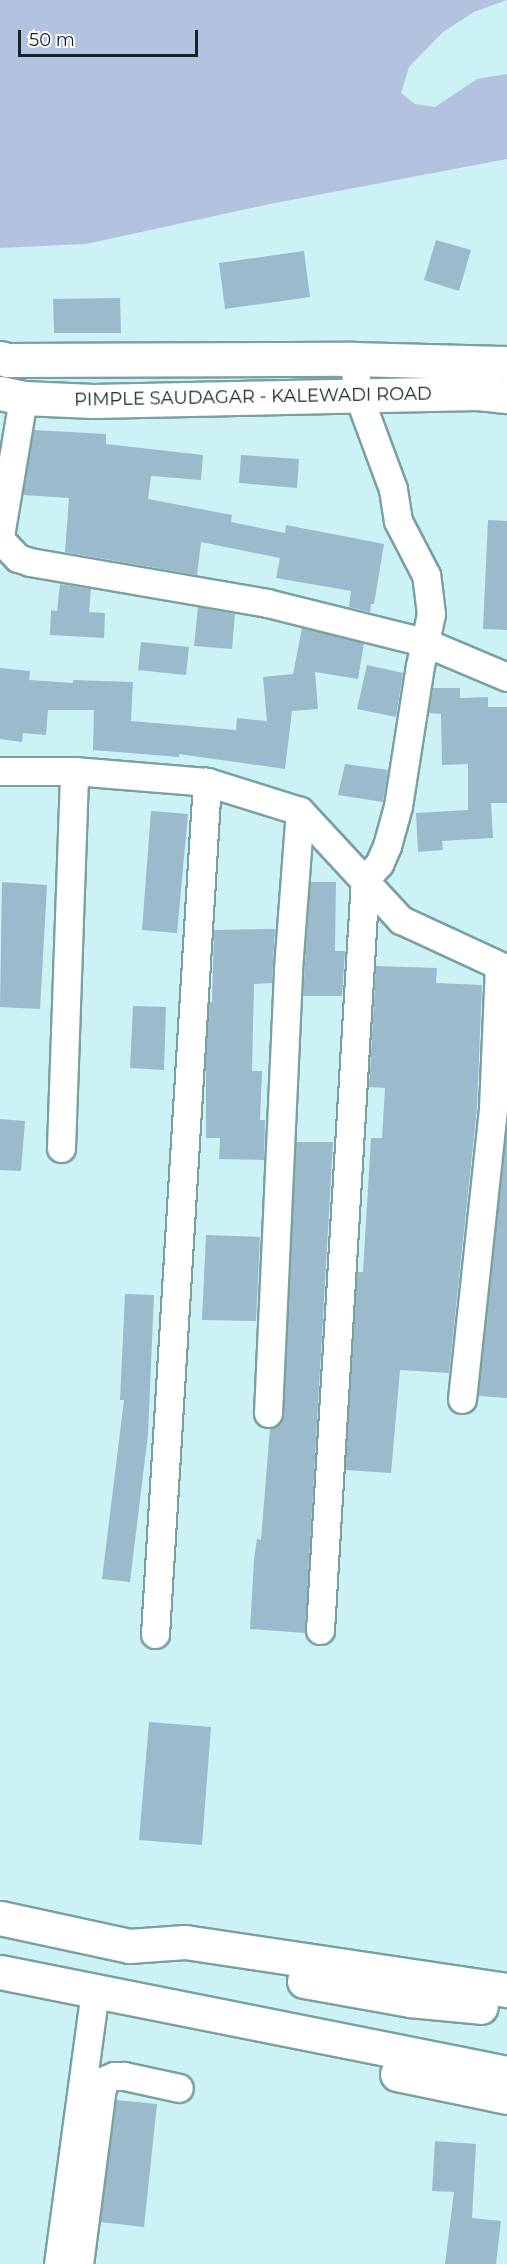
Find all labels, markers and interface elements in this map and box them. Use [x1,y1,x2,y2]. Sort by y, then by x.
scale bar [21,18,201,56]
text: 50 m [29,29,75,51]
street label: PIMPLE SAUDAGAR - KALEWADI ROAD [74,383,432,411]

